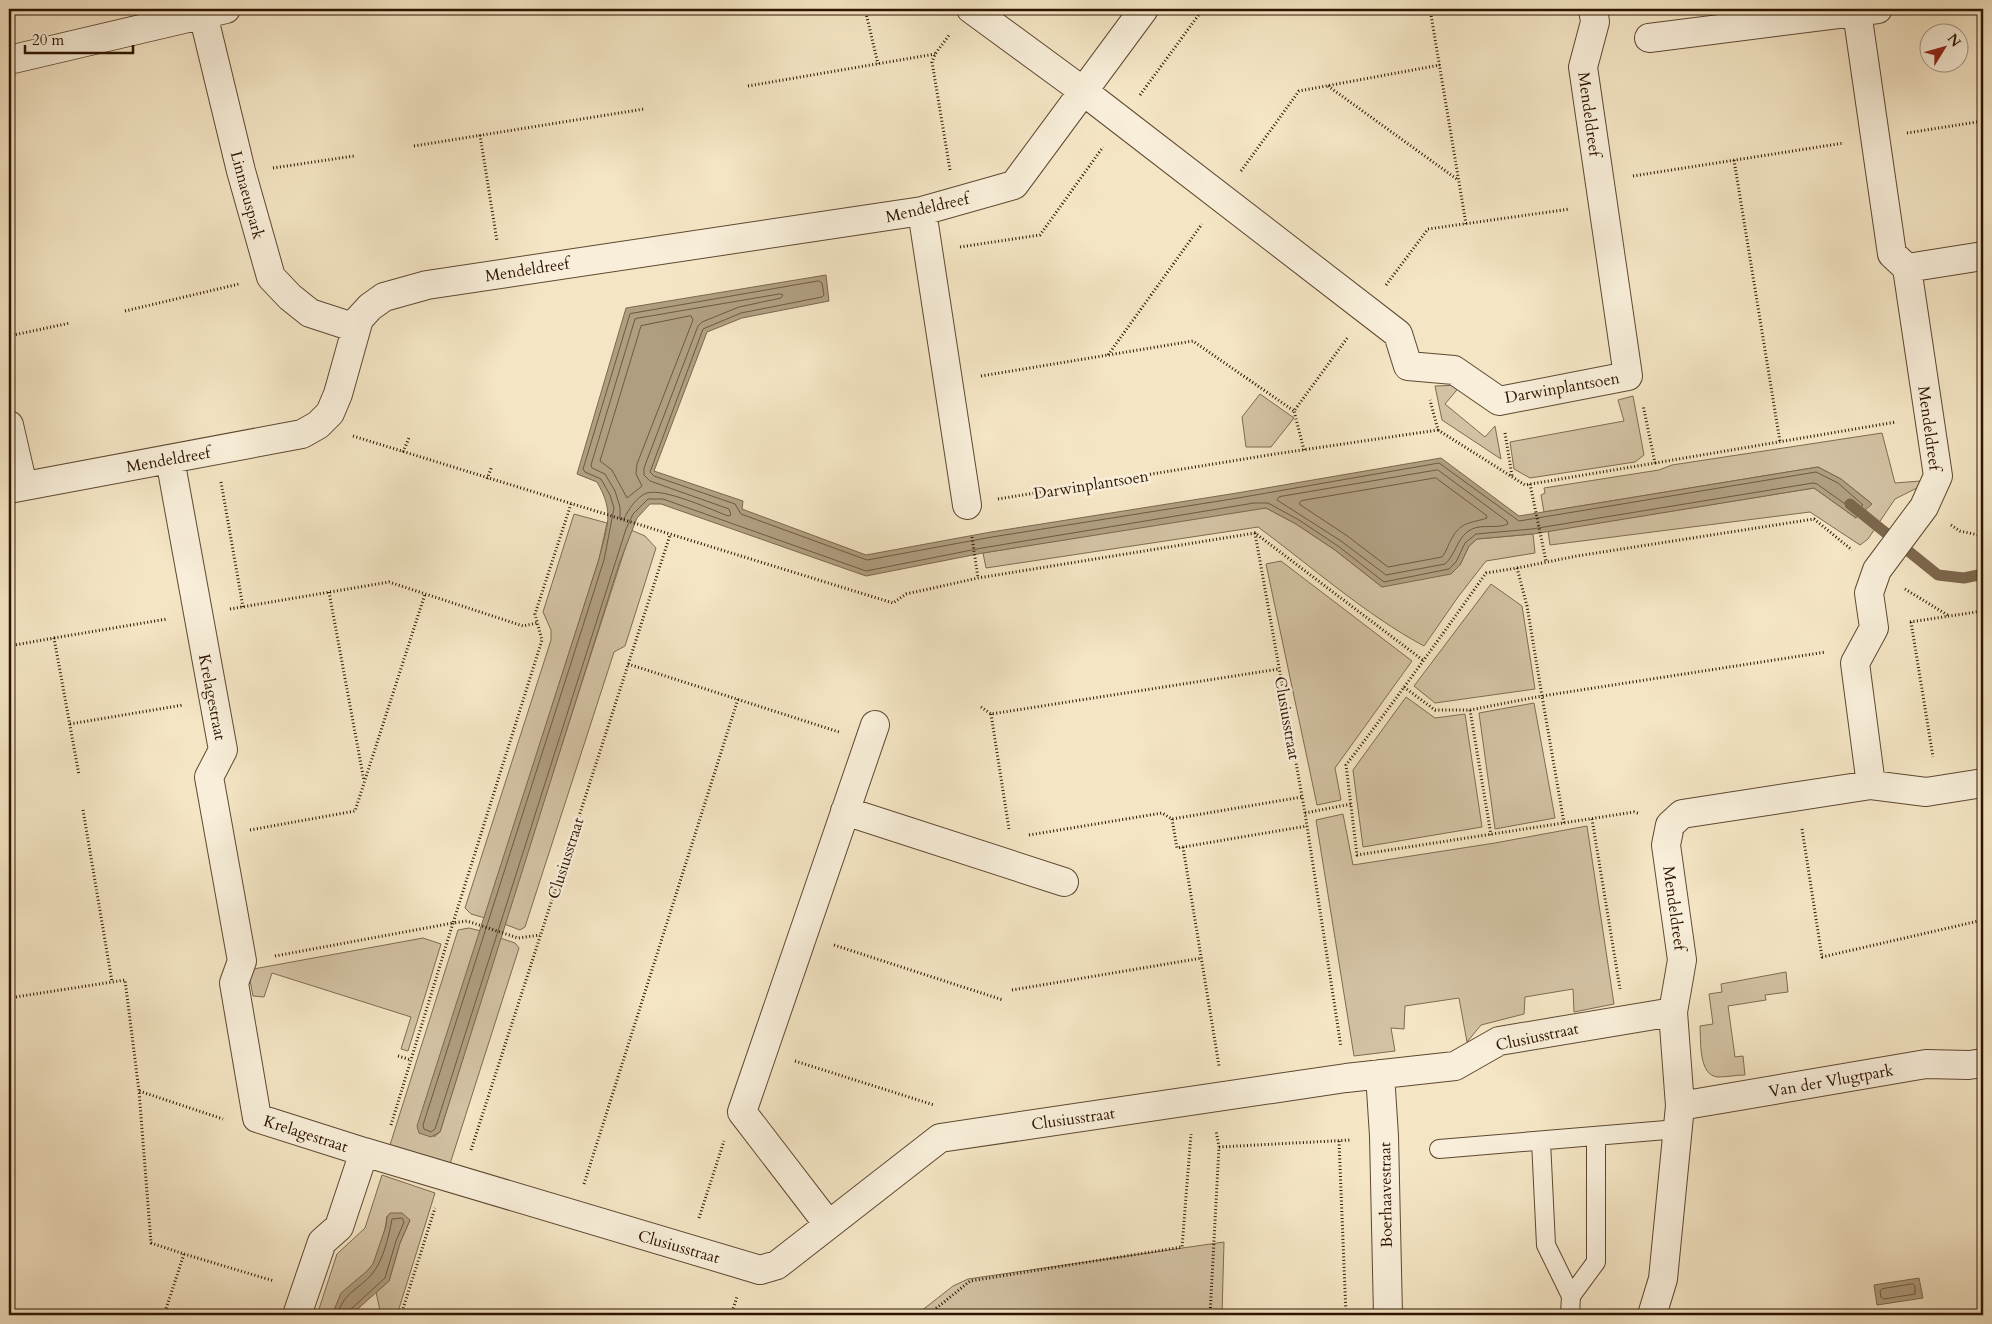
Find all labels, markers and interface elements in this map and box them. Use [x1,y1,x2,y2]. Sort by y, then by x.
scale bar [25,22,132,54]
north arrow [1920,22,1970,72]
text: 20 m [32,30,64,50]
text: N [1943,30,1965,51]
street label: Mendeldreef [1572,70,1606,161]
street label: Linnaeuspark [225,149,269,242]
street label: Mendeldreef [883,187,974,228]
street label: Mendeldreef [483,252,574,288]
street label: Darwinplantsoen [1503,367,1621,409]
street label: Mendeldreef [1912,384,1946,475]
street label: Mendeldreef [124,441,215,478]
street label: Darwinplantsoen [1032,465,1150,505]
street label: Krelagestraat [193,652,231,742]
street label: Clusiusstraat [1269,675,1305,762]
street label: Clusiusstraat [542,815,589,902]
street label: Mendeldreef [1657,864,1691,955]
street label: Clusiusstraat [1494,1017,1581,1056]
street label: Van der Vlugtpark [1767,1059,1896,1103]
street label: Clusiusstraat [1030,1102,1116,1136]
street label: Krelagestraat [261,1110,351,1158]
street label: Boerhaavestraat [1374,1142,1398,1248]
street label: Clusiusstraat [635,1225,722,1269]

